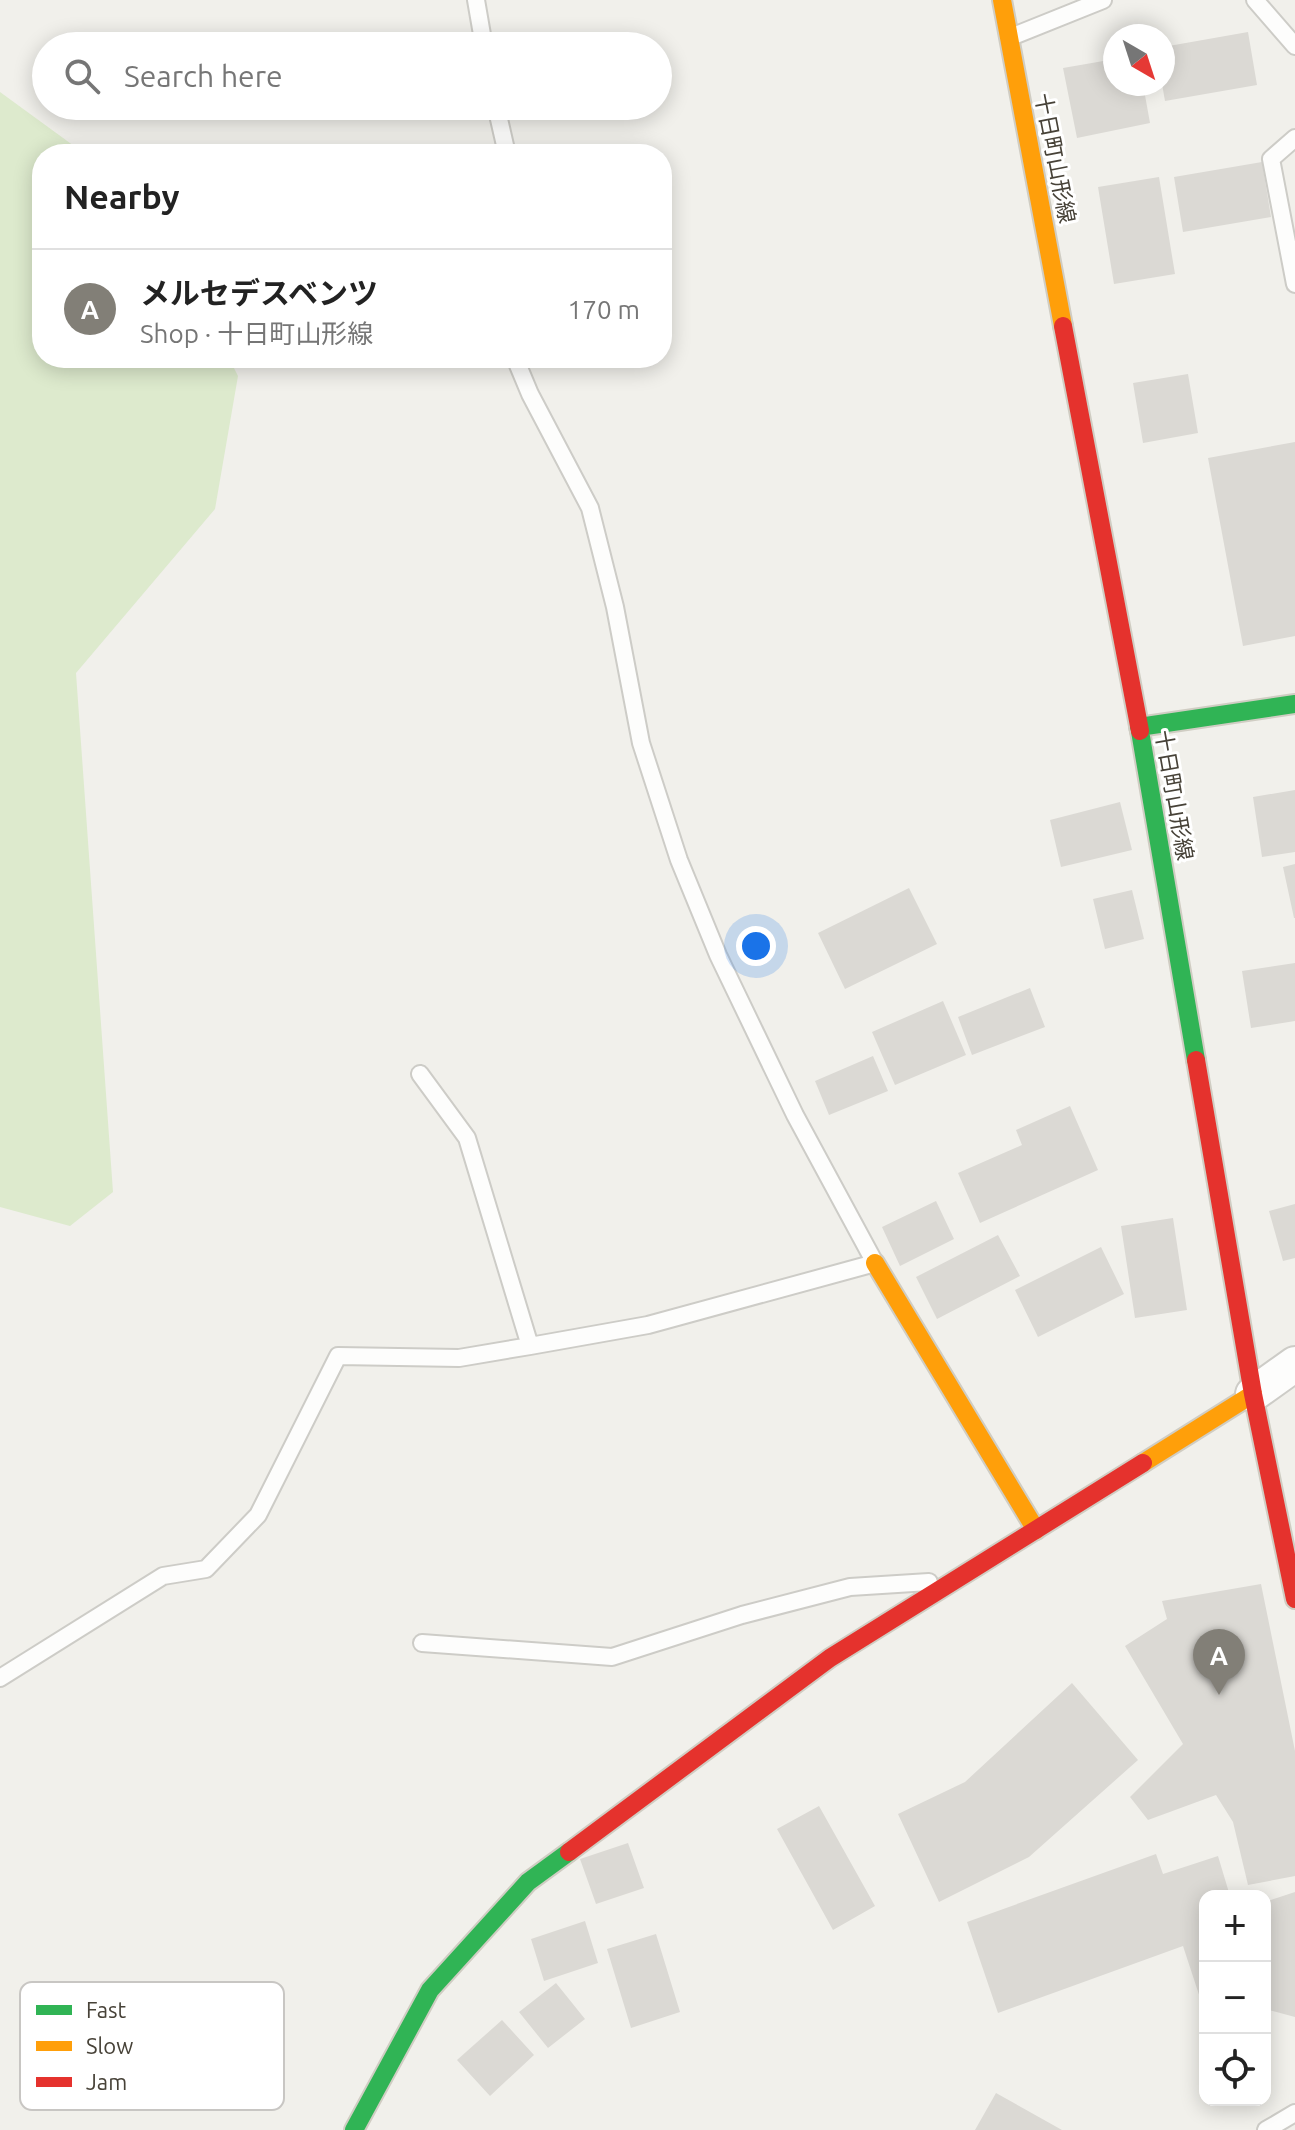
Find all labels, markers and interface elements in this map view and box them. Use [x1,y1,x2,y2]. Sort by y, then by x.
north arrow [1103,24,1175,96]
search box [32,32,672,120]
icon: search [60,54,104,98]
text: Search here [124,59,283,93]
street label: 十日町山形線 [1031,91,1081,225]
text: Nearby [64,177,179,215]
text: メルセデスベンツ [140,276,378,310]
text: A [81,295,99,324]
text: 170 m [568,295,640,324]
text: Shop · 十日町山形線 [140,319,373,348]
street label: 十日町山形線 [1151,728,1199,862]
your location [736,926,776,966]
pin: A [1193,1629,1245,1695]
map controls [1199,1890,1271,2106]
button: + [1199,1890,1271,1962]
button: − [1199,1962,1271,2034]
legend [20,1982,284,2110]
text: Fast [86,1997,127,2022]
text: Slow [86,2033,133,2058]
button: locate [1199,2034,1271,2106]
text: Jam [86,2069,127,2094]

